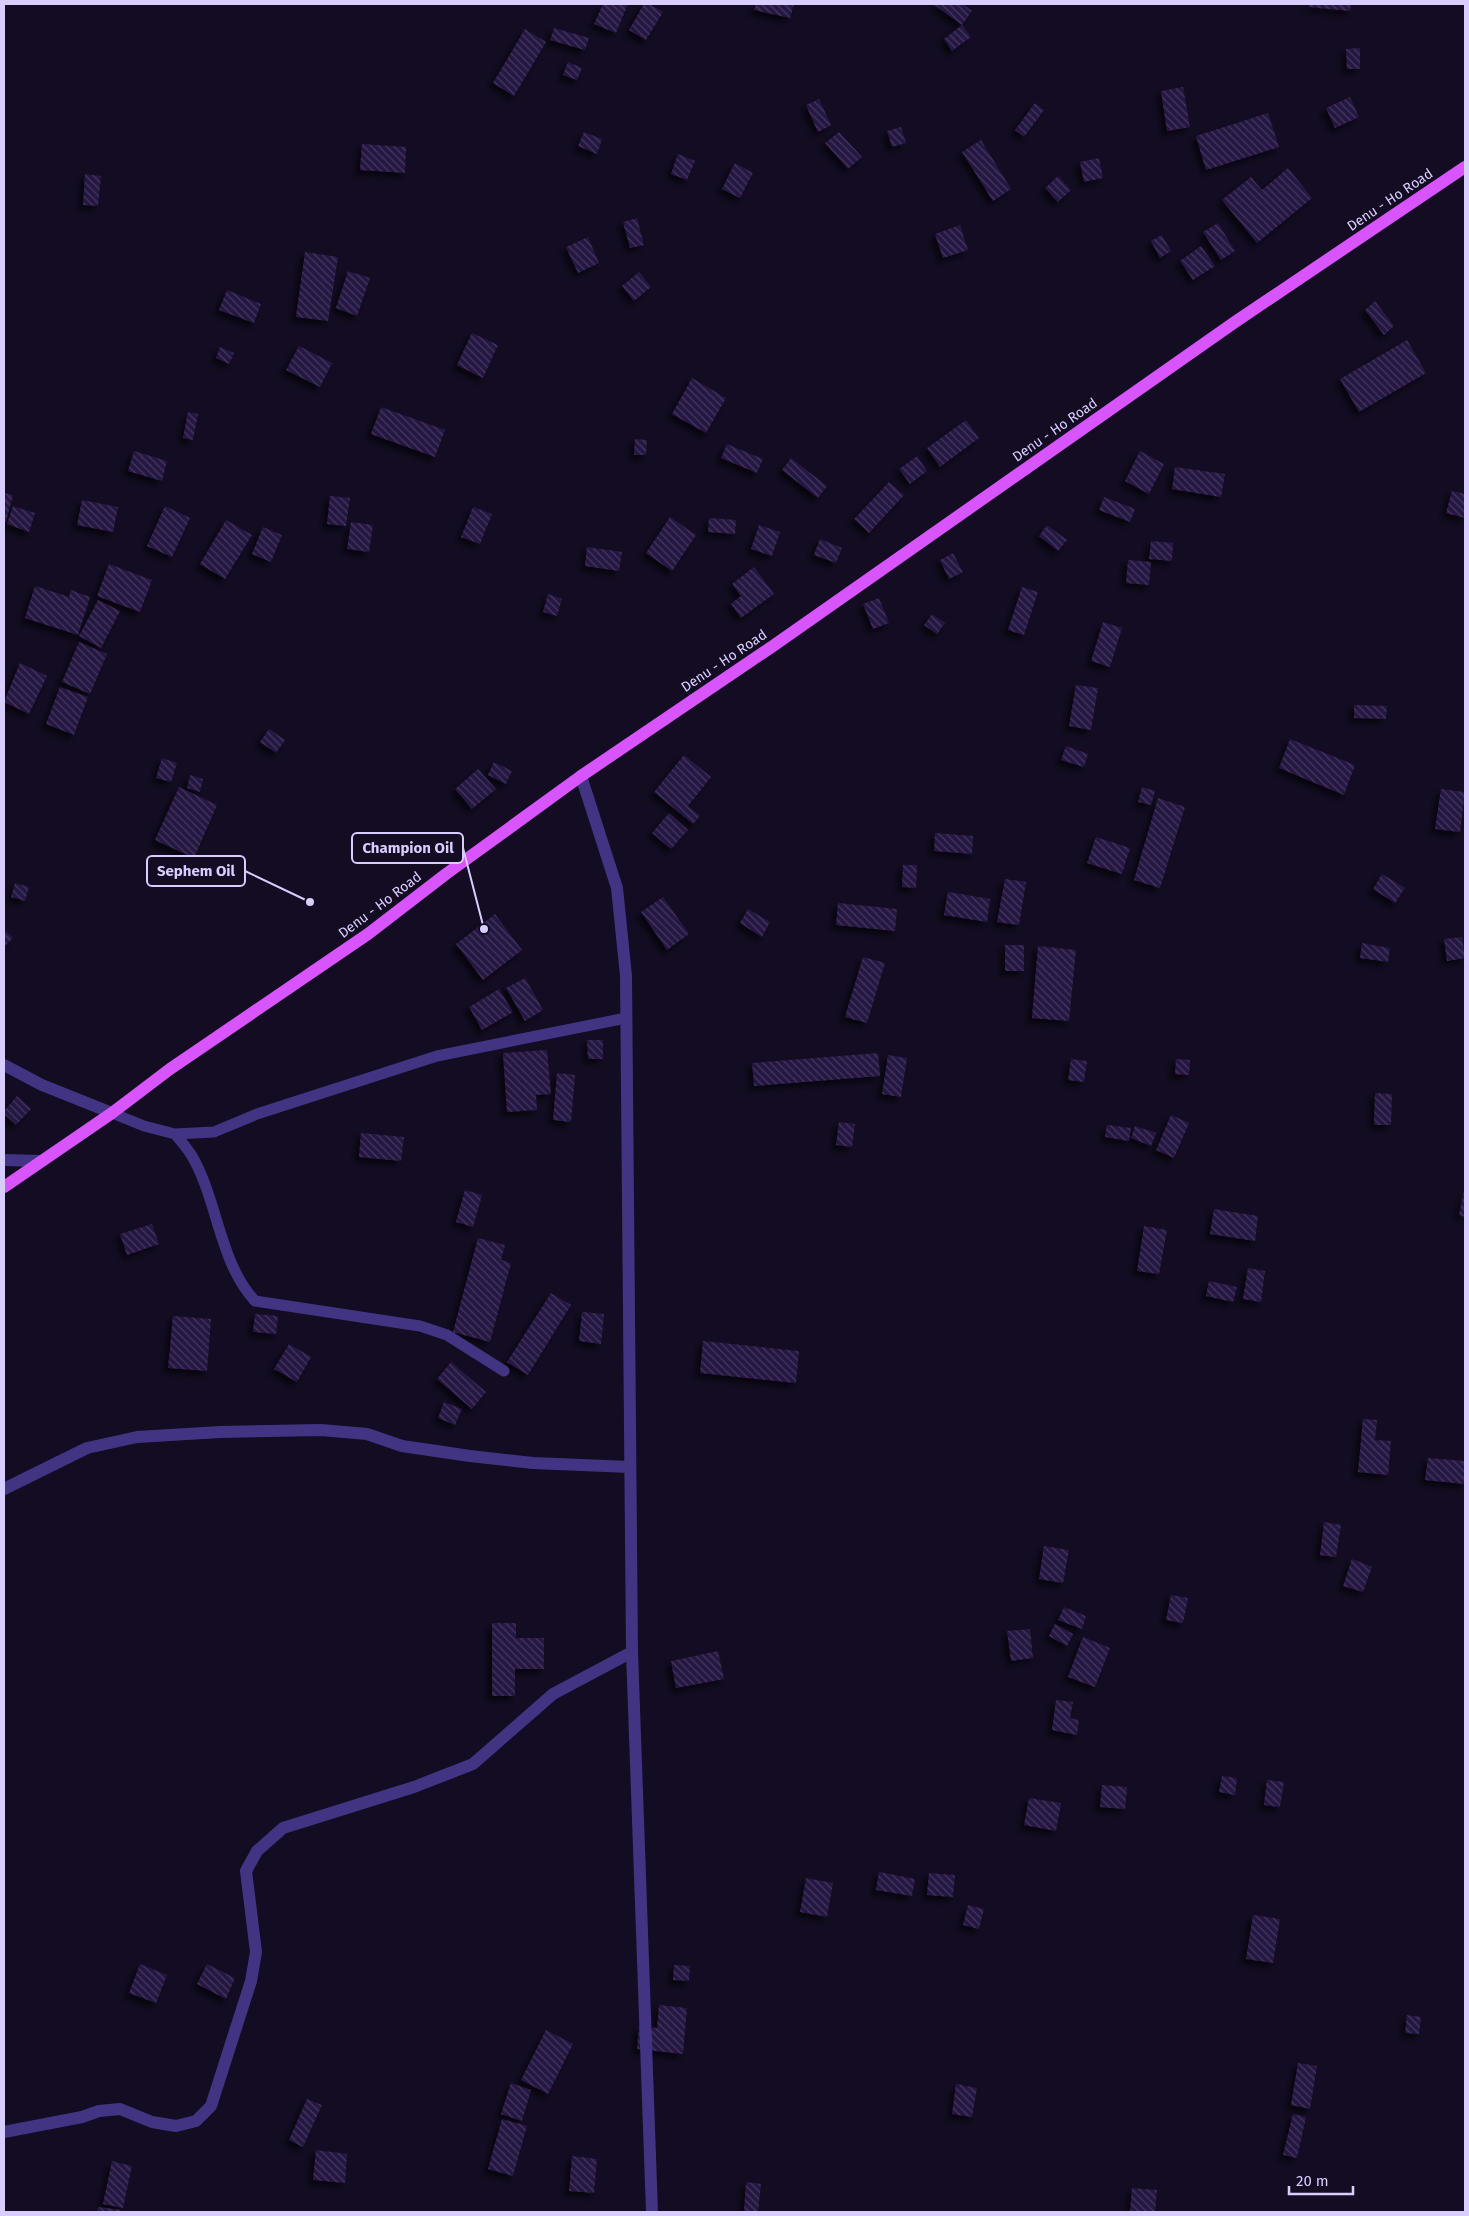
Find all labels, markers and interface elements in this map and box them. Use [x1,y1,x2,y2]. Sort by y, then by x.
street label: Denu - Ho Road [1344,165,1436,235]
street label: Denu - Ho Road [1009,394,1101,466]
street label: Denu - Ho Road [678,626,770,696]
callout: Champion Oil [352,833,463,863]
text: Champion Oil [362,839,454,857]
callout: Sephem Oil [147,856,245,886]
text: Sephem Oil [157,862,236,880]
street label: Denu - Ho Road [335,868,425,942]
scale bar [1289,2164,1353,2196]
text: 20 m [1296,2172,1329,2190]

